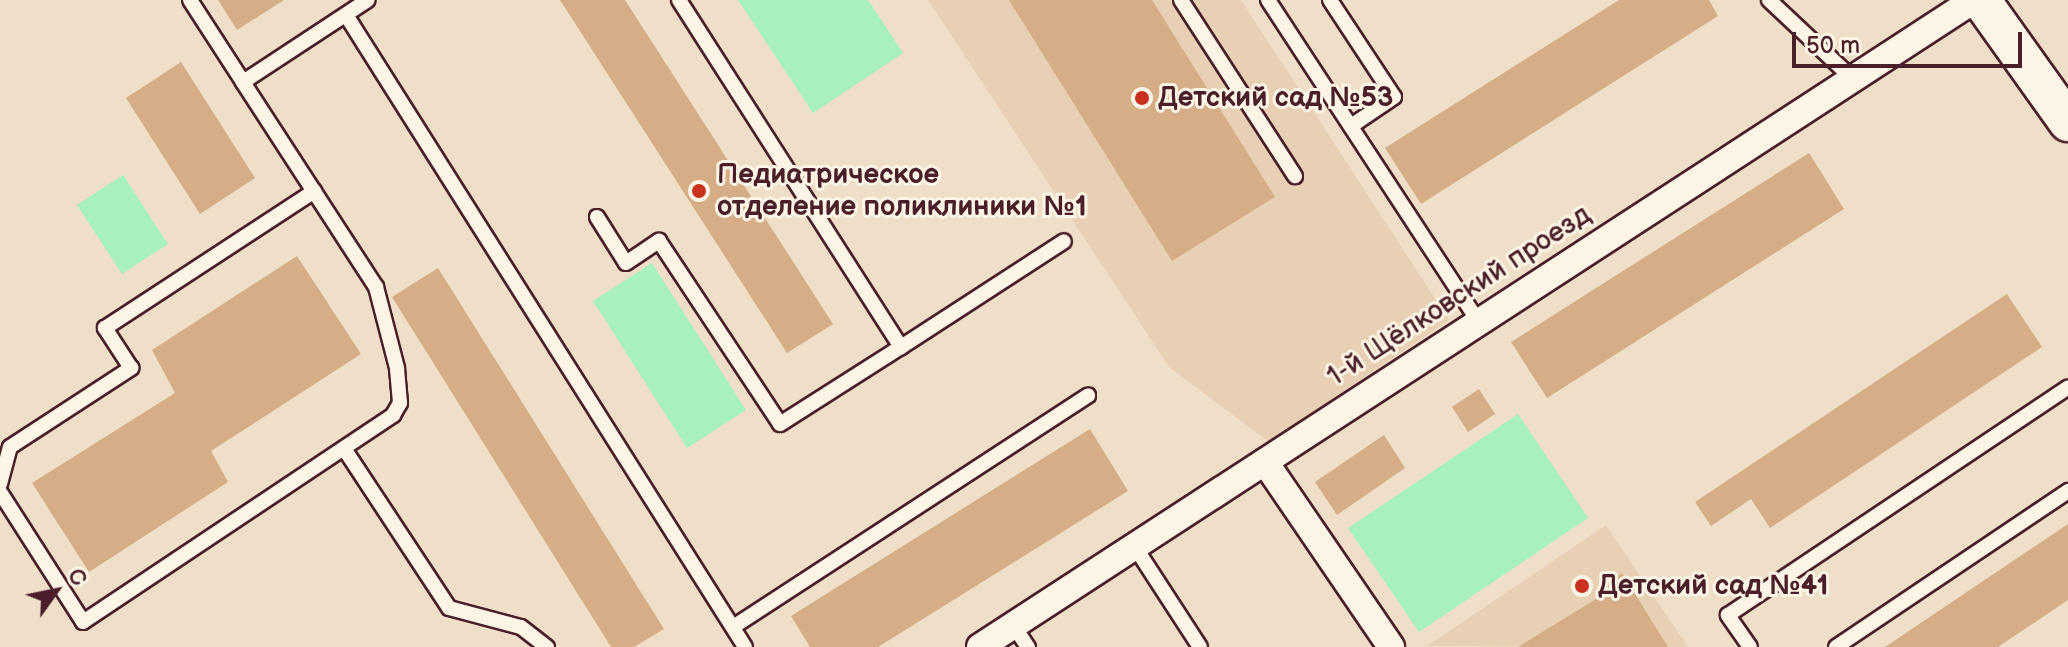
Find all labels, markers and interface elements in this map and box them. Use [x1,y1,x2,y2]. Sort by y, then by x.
scale bar [1796,16,2026,66]
text: 50 m [1806,31,1860,60]
place label: Детский сад №53 [1158,81,1393,115]
marker: Детский сад №53 [1133,89,1151,107]
place label: Педиатрическое отделение поликлиники №1 [717,158,1087,224]
marker: Педиатрическое отделение поликлиники №1 [688,180,710,202]
street label: 1-й Щёлковский проезд [1321,198,1597,394]
north arrow [16,551,96,631]
text: С [61,564,92,591]
place label: Детский сад №41 [1598,569,1828,603]
marker: Детский сад №41 [1573,577,1591,595]

